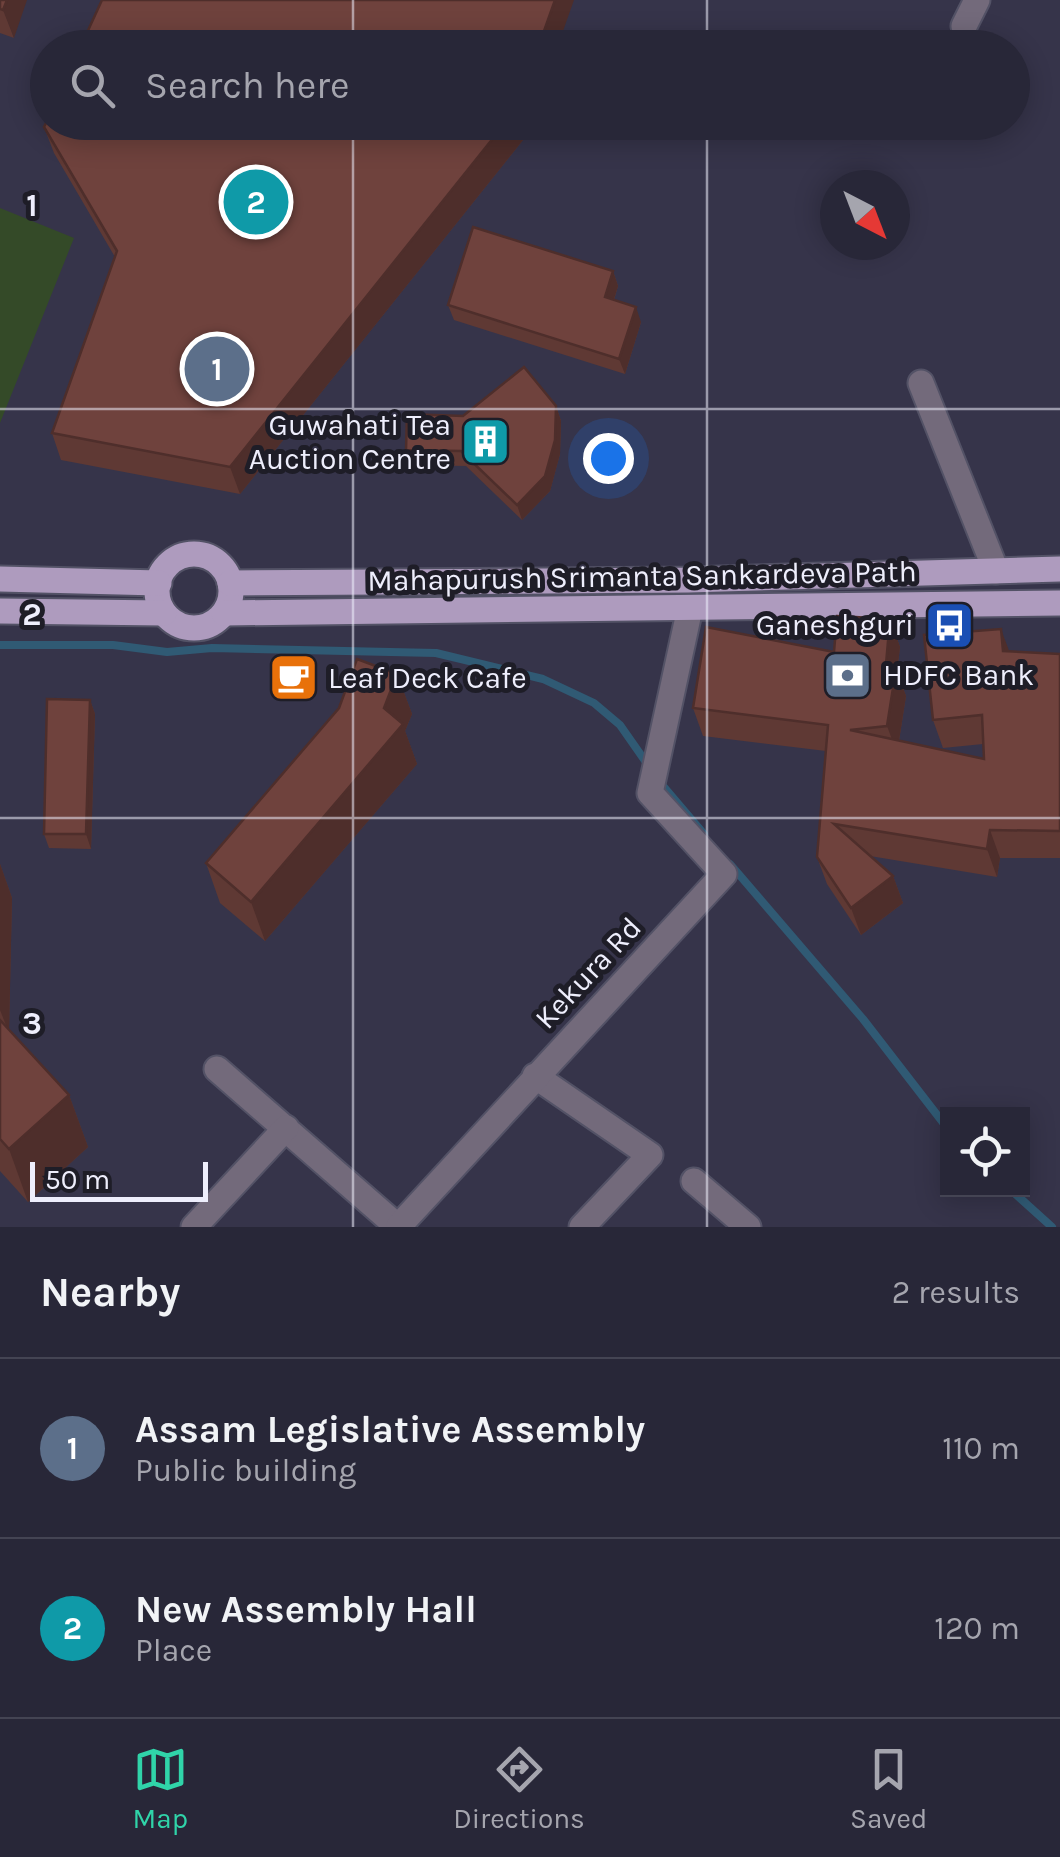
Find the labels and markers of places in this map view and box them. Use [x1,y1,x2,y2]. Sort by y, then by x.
pin: 2 [224,164,288,240]
pin: 1 [184,332,250,406]
place label: Guwahati Tea Auction Centre [249,407,451,477]
building icon: Guwahati Tea Auction Centre [460,416,512,468]
bus stop icon: Ganeshguri [923,599,975,651]
place label: Ganeshguri [756,607,914,643]
bank icon: HDFC Bank [822,649,874,701]
cafe icon: Leaf Deck Cafe [267,652,319,704]
place label: HDFC Bank [883,657,1034,693]
place label: Leaf Deck Cafe [328,660,527,696]

